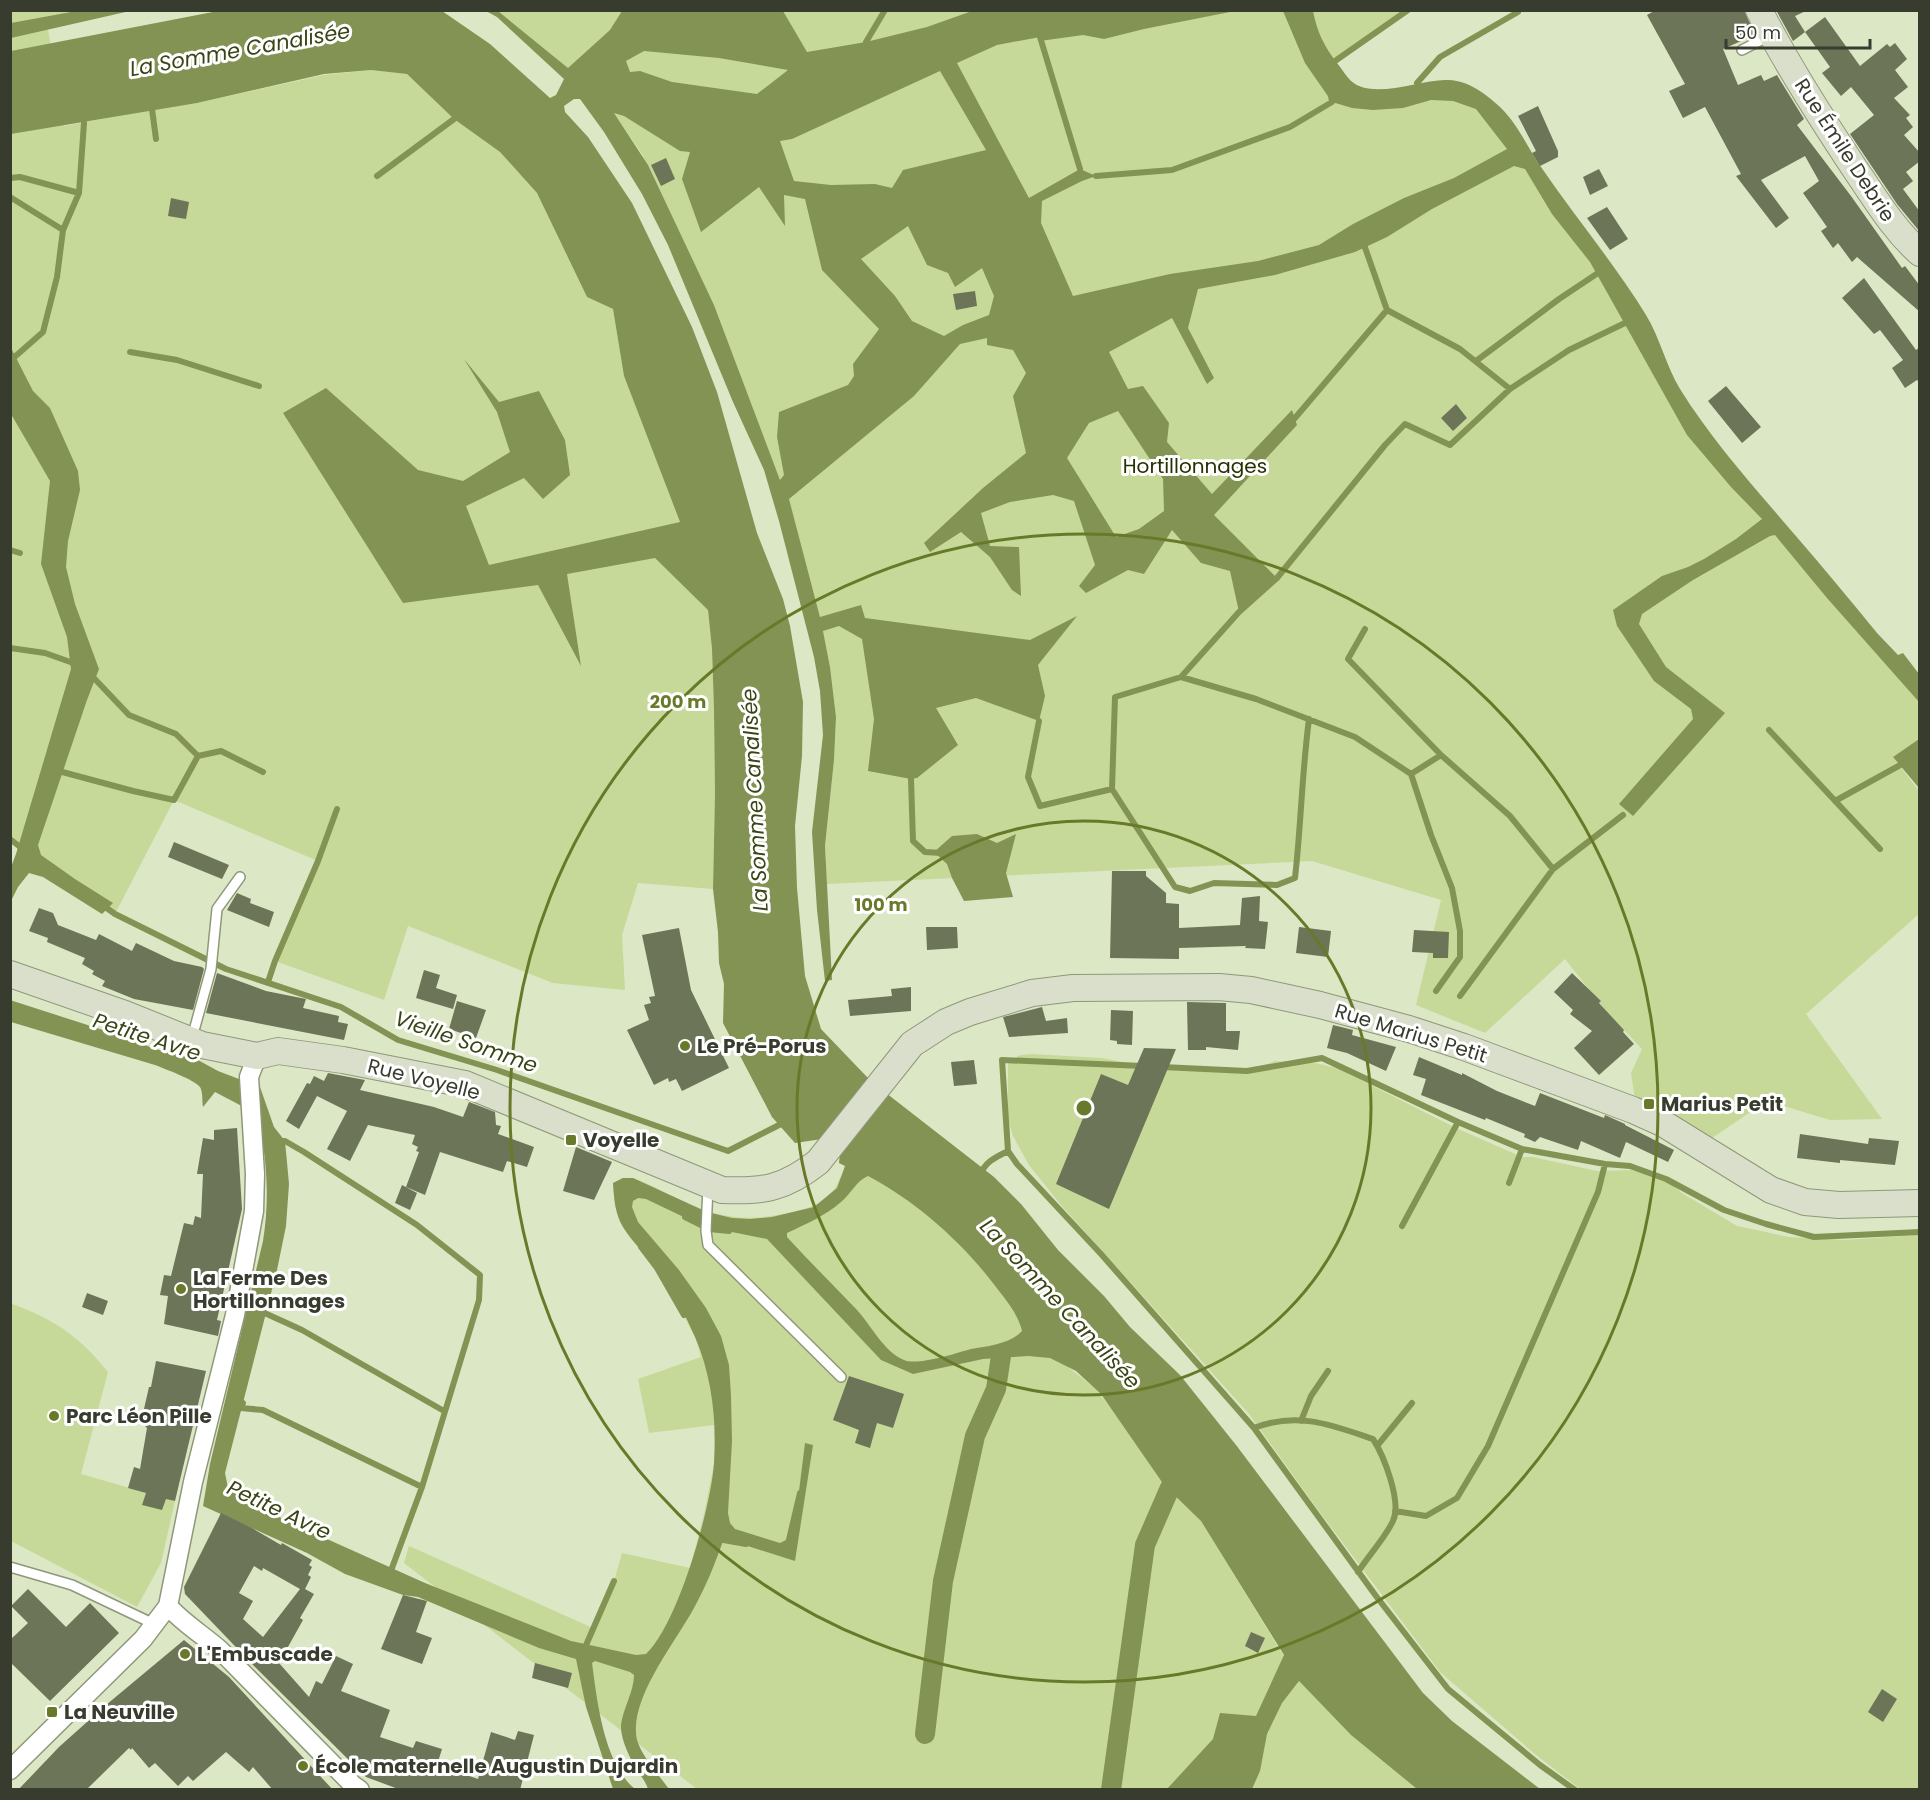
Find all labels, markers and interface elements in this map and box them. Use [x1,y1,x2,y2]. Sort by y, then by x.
scale bar [1726,12,1870,50]
water label: La Somme Canalisée [128,16,352,83]
text: 50 m [1735,20,1781,45]
street label: Rue Émile Debrie [1788,73,1902,227]
park label: Hortillonnages [1123,452,1267,480]
water label: La Somme Canalisée [734,688,775,912]
text: 200 m [650,689,706,714]
text: 100 m [854,892,908,917]
street label: Rue Marius Petit [1331,997,1491,1069]
water label: Vieille Somme [391,1004,541,1080]
water label: Petite Avre [90,1005,205,1068]
place label: Le Pré-Porus [697,1032,826,1060]
marker: Le Pré-Porus [678,1039,692,1053]
street label: Rue Voyelle [365,1052,483,1106]
place label: Marius Petit [1661,1090,1783,1118]
marker: Marius Petit [1642,1097,1656,1111]
centre of rings [1074,1098,1094,1118]
place label: Voyelle [583,1126,659,1154]
marker: Voyelle [564,1133,578,1147]
water label: La Somme Canalisée [974,1212,1147,1395]
place label: La Ferme Des Hortillonnages [193,1264,345,1315]
marker: La Ferme Des Hortillonnages [174,1282,188,1296]
place label: Parc Léon Pille [66,1402,212,1430]
marker: Parc Léon Pille [47,1409,61,1423]
water label: Petite Avre [222,1473,336,1546]
place label: L'Embuscade [197,1640,333,1668]
marker: L'Embuscade [178,1647,192,1661]
place label: La Neuville [64,1698,175,1726]
marker: La Neuville [45,1705,59,1719]
place label: École maternelle Augustin Dujardin [315,1752,678,1780]
marker: École maternelle Augustin Dujardin [296,1759,310,1773]

